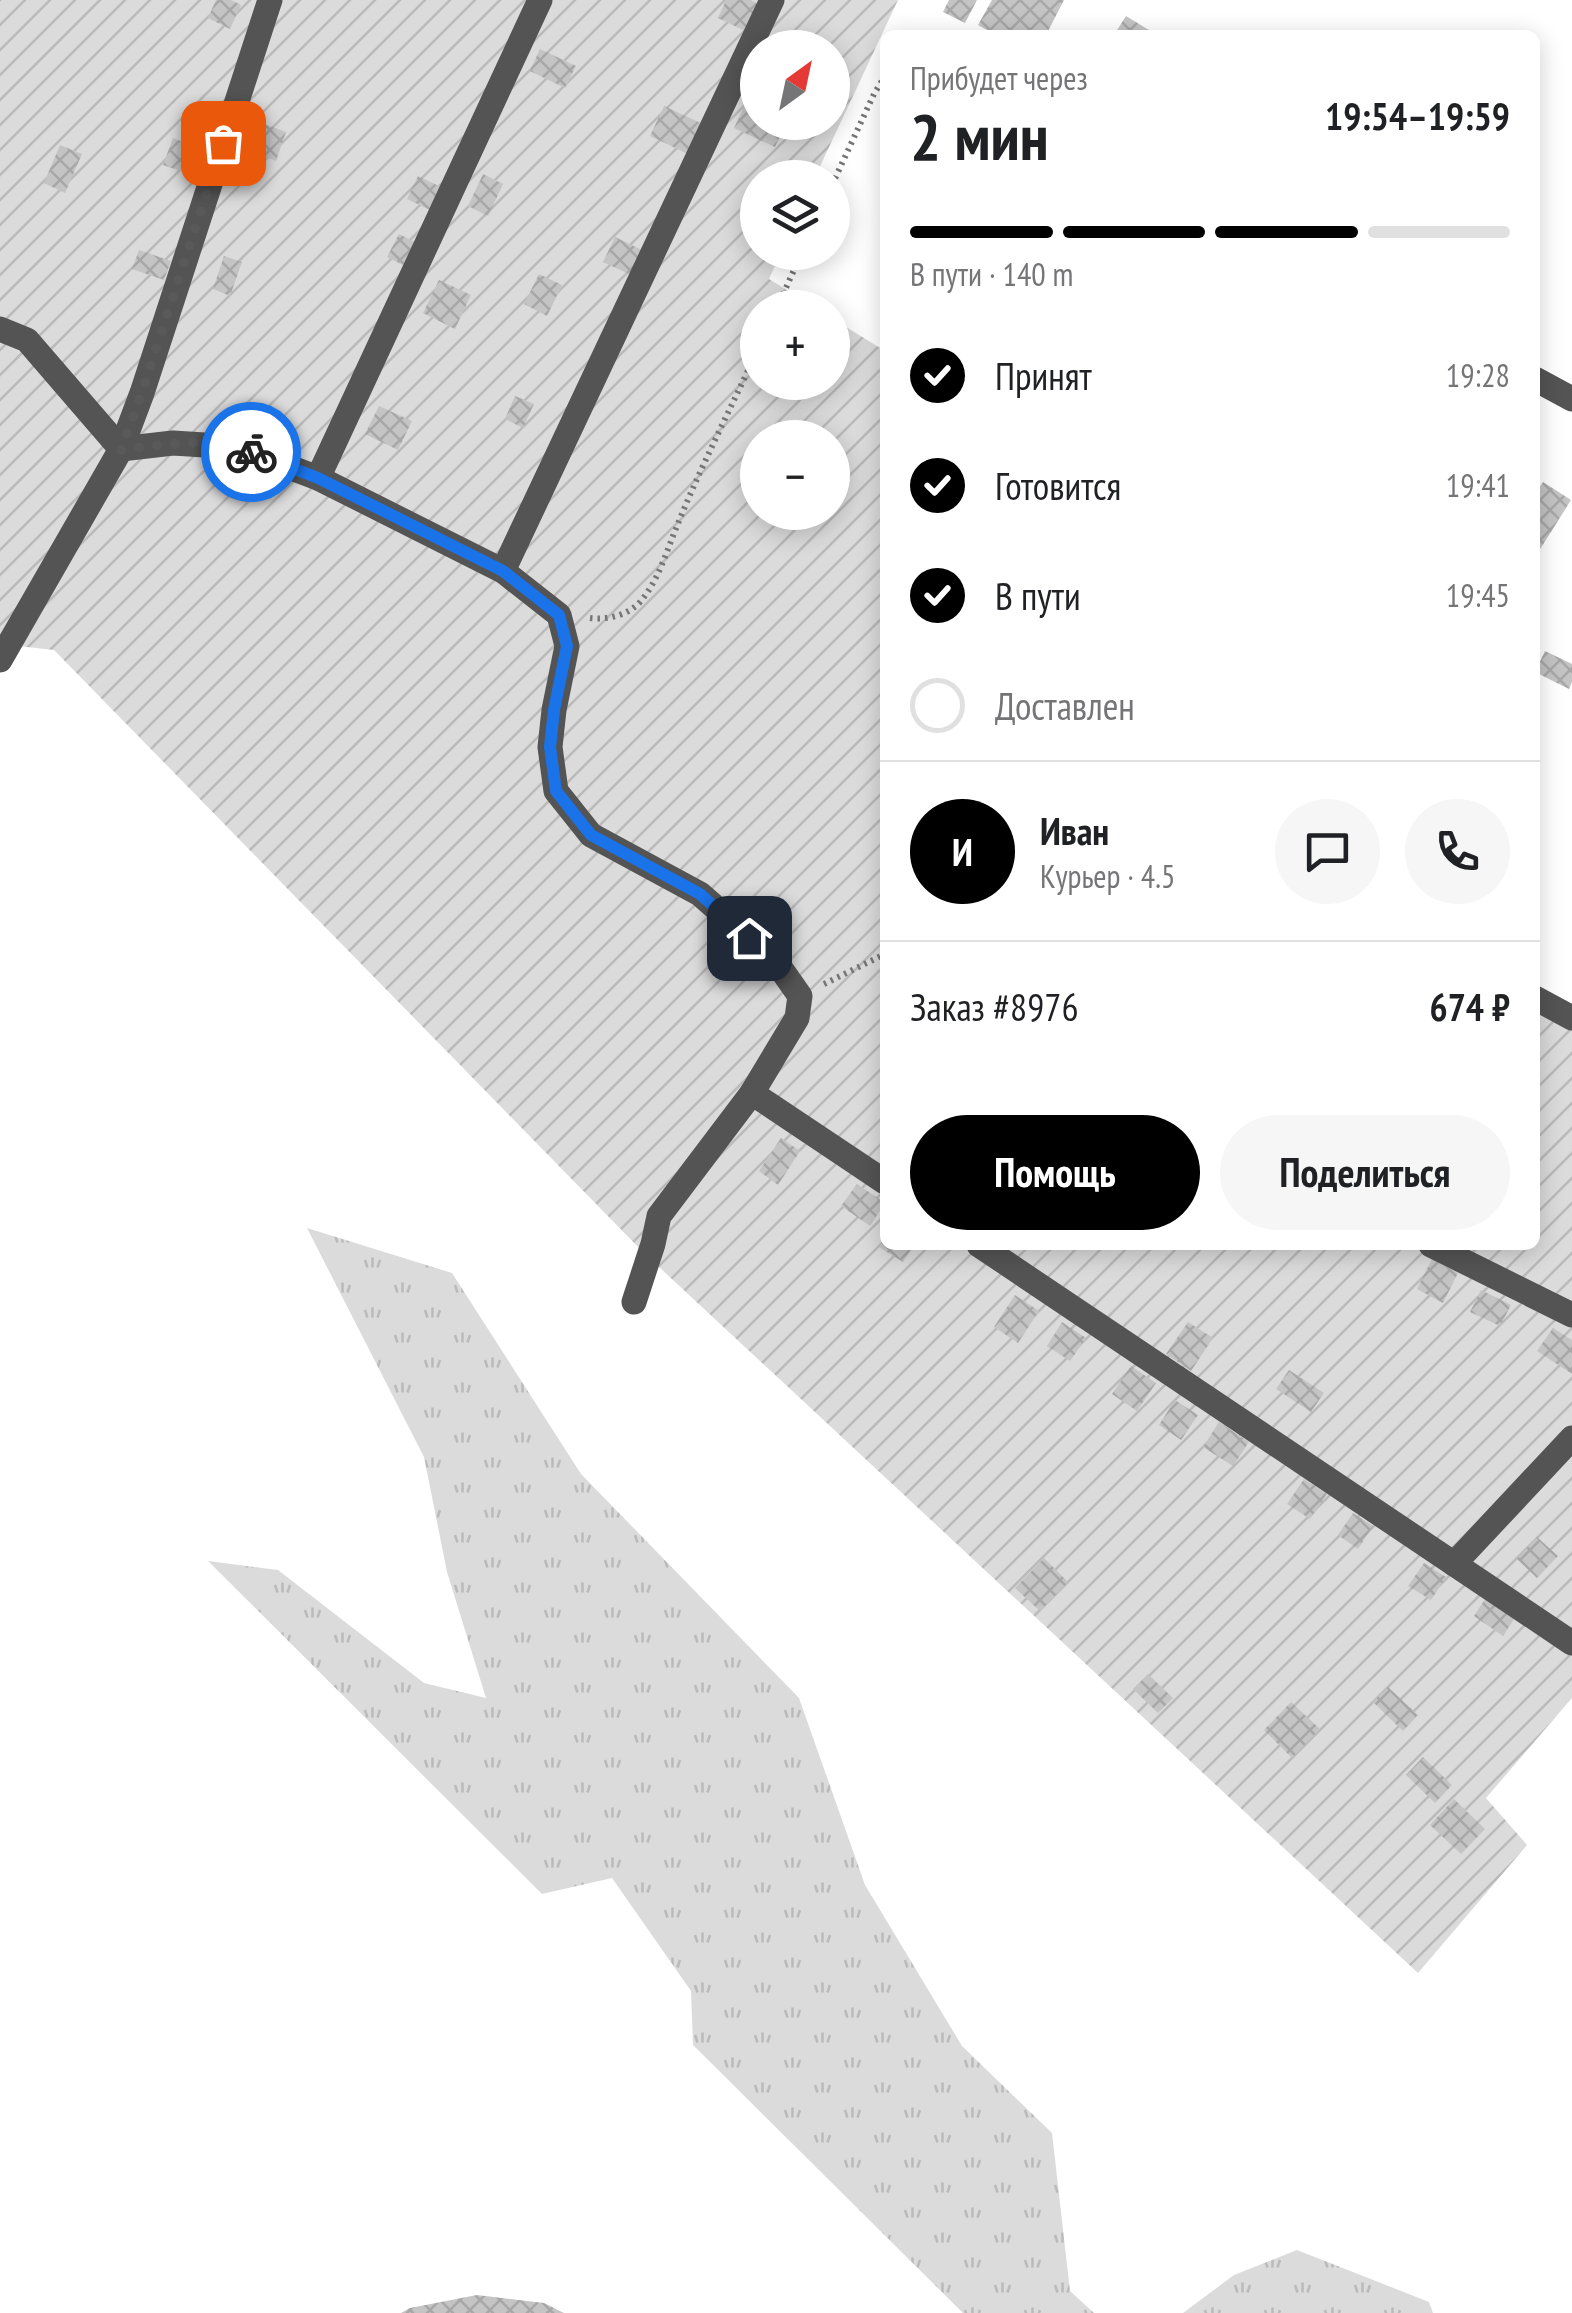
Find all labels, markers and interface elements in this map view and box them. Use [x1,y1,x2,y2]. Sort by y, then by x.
north arrow [740,30,850,140]
map controls [740,30,850,530]
text: Прибудет через [910,57,1088,99]
text: 19:54–19:59 [1325,91,1510,140]
text: 2 мин [910,94,1049,178]
pin [181,101,266,186]
icon: bag [196,116,251,171]
button: layers [740,160,850,270]
text: В пути · 140 m [910,253,1073,295]
button: + [740,290,850,400]
icon: check [910,348,965,403]
text: Принят [995,351,1092,400]
text: 19:28 [1446,354,1510,396]
courier [201,402,301,502]
button: − [740,420,850,530]
icon: bike [224,425,279,480]
icon: check [910,458,965,513]
text: Готовится [995,461,1121,510]
text: 19:41 [1446,464,1510,506]
icon: check [910,568,965,623]
text: В пути [995,571,1081,620]
text: 19:45 [1446,574,1510,616]
text: Доставлен [995,681,1135,730]
button: chat [1275,799,1380,904]
button: phone [1405,799,1510,904]
text: Иван [1040,806,1109,855]
text: И [952,827,973,876]
text: Курьер · 4.5 [1040,855,1175,897]
pin [707,896,792,981]
icon: home [722,911,777,966]
text: Заказ #8976 [910,982,1079,1031]
text: 674 ₽ [1430,982,1510,1031]
button: Помощь [910,1115,1200,1230]
button: Поделиться [1220,1115,1510,1230]

